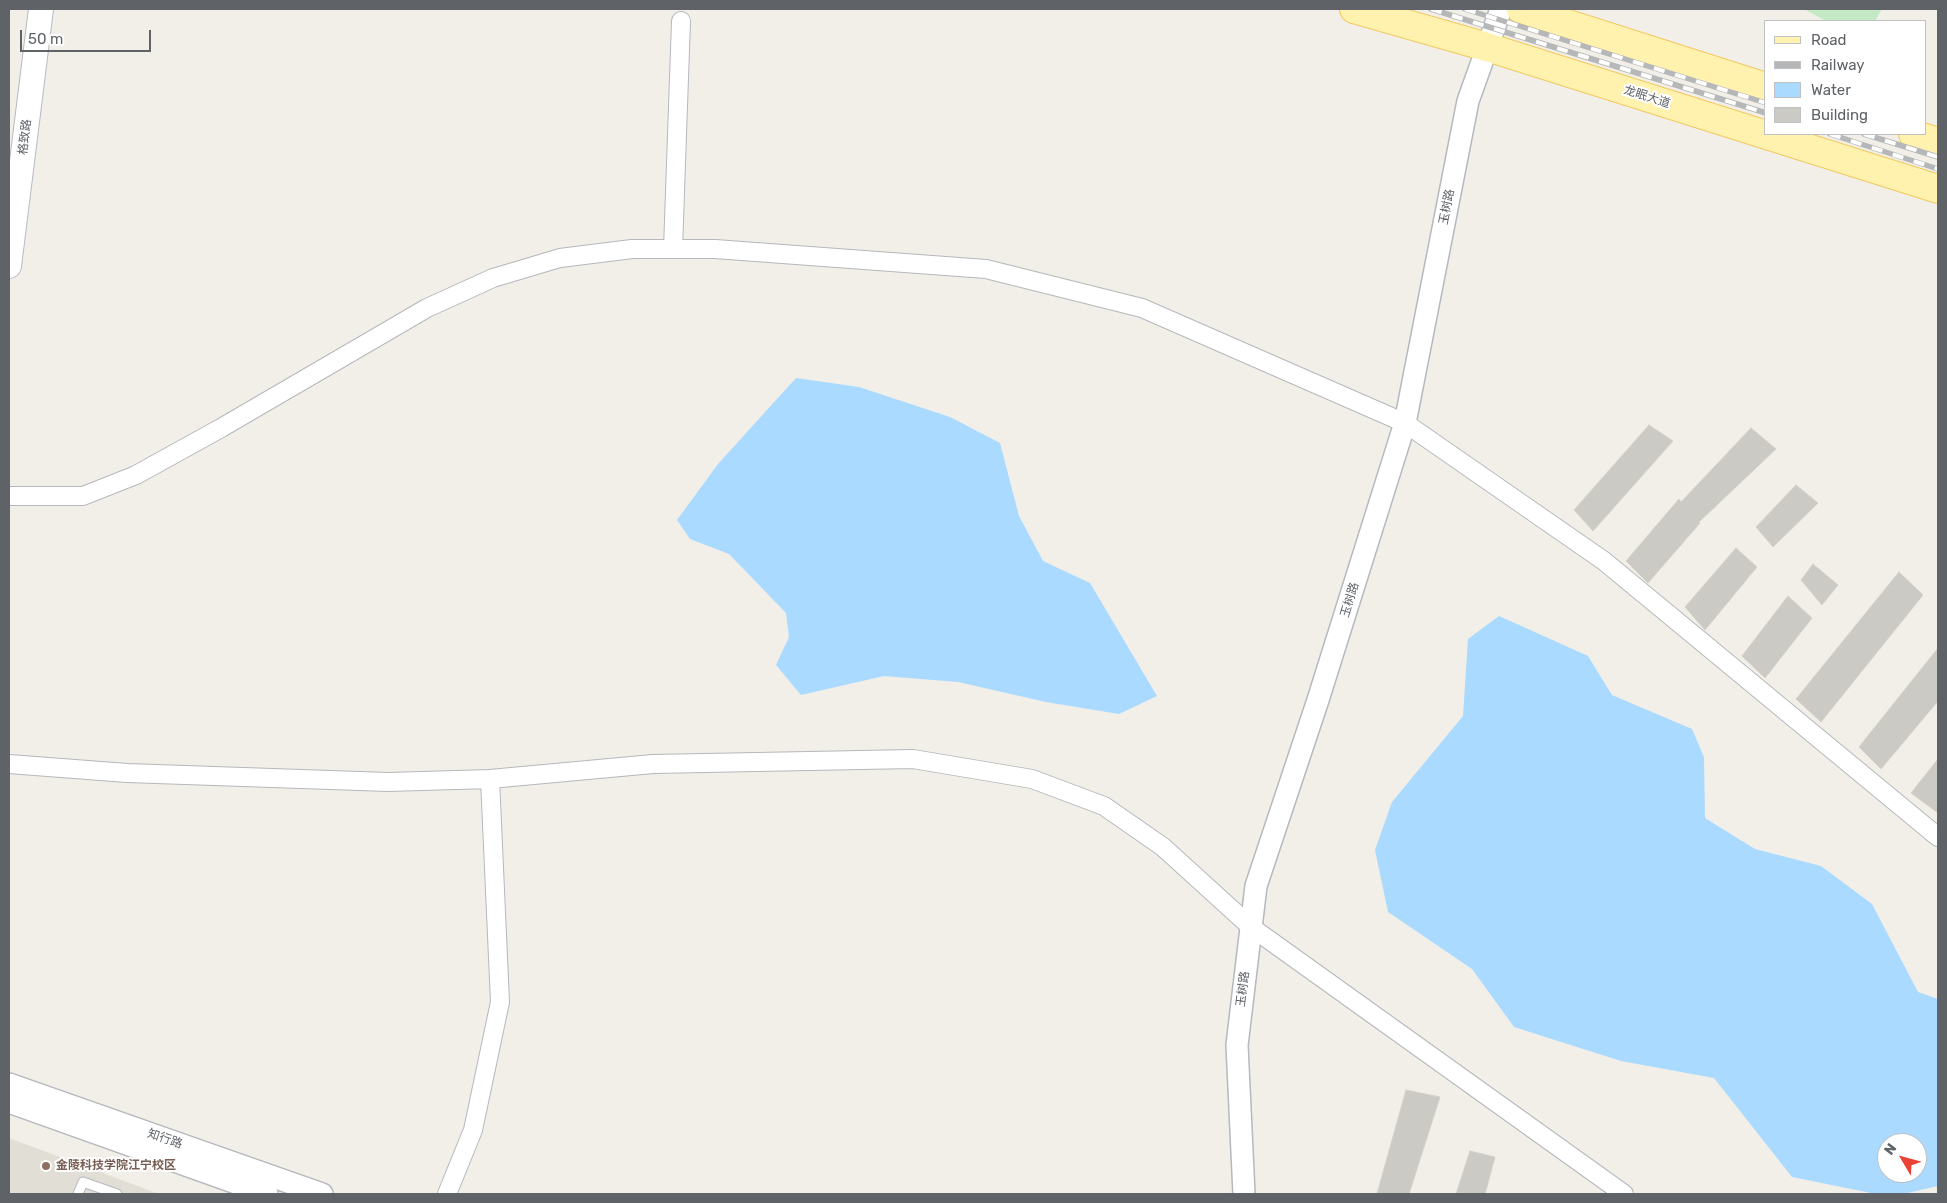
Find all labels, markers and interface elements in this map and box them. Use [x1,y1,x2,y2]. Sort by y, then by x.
scale bar [22,20,154,52]
legend [1764,20,1927,135]
text: 50 m [28,30,63,48]
text: Road [1811,31,1847,49]
text: Railway [1811,56,1865,74]
text: Water [1811,81,1851,99]
street label: 龙眠大道 [1622,83,1672,111]
text: Building [1811,106,1868,124]
street label: 格致路 [16,118,34,156]
street label: 玉树路 [1436,188,1458,226]
street label: 玉树路 [1338,581,1362,619]
street label: 玉树路 [1234,970,1252,1008]
street label: 知行路 [146,1126,184,1152]
north arrow [1877,1133,1927,1183]
text: N [1881,1140,1900,1158]
place label: 金陵科技学院江宁校区 [56,1159,176,1173]
marker: 金陵科技学院江宁校区 [40,1160,52,1172]

